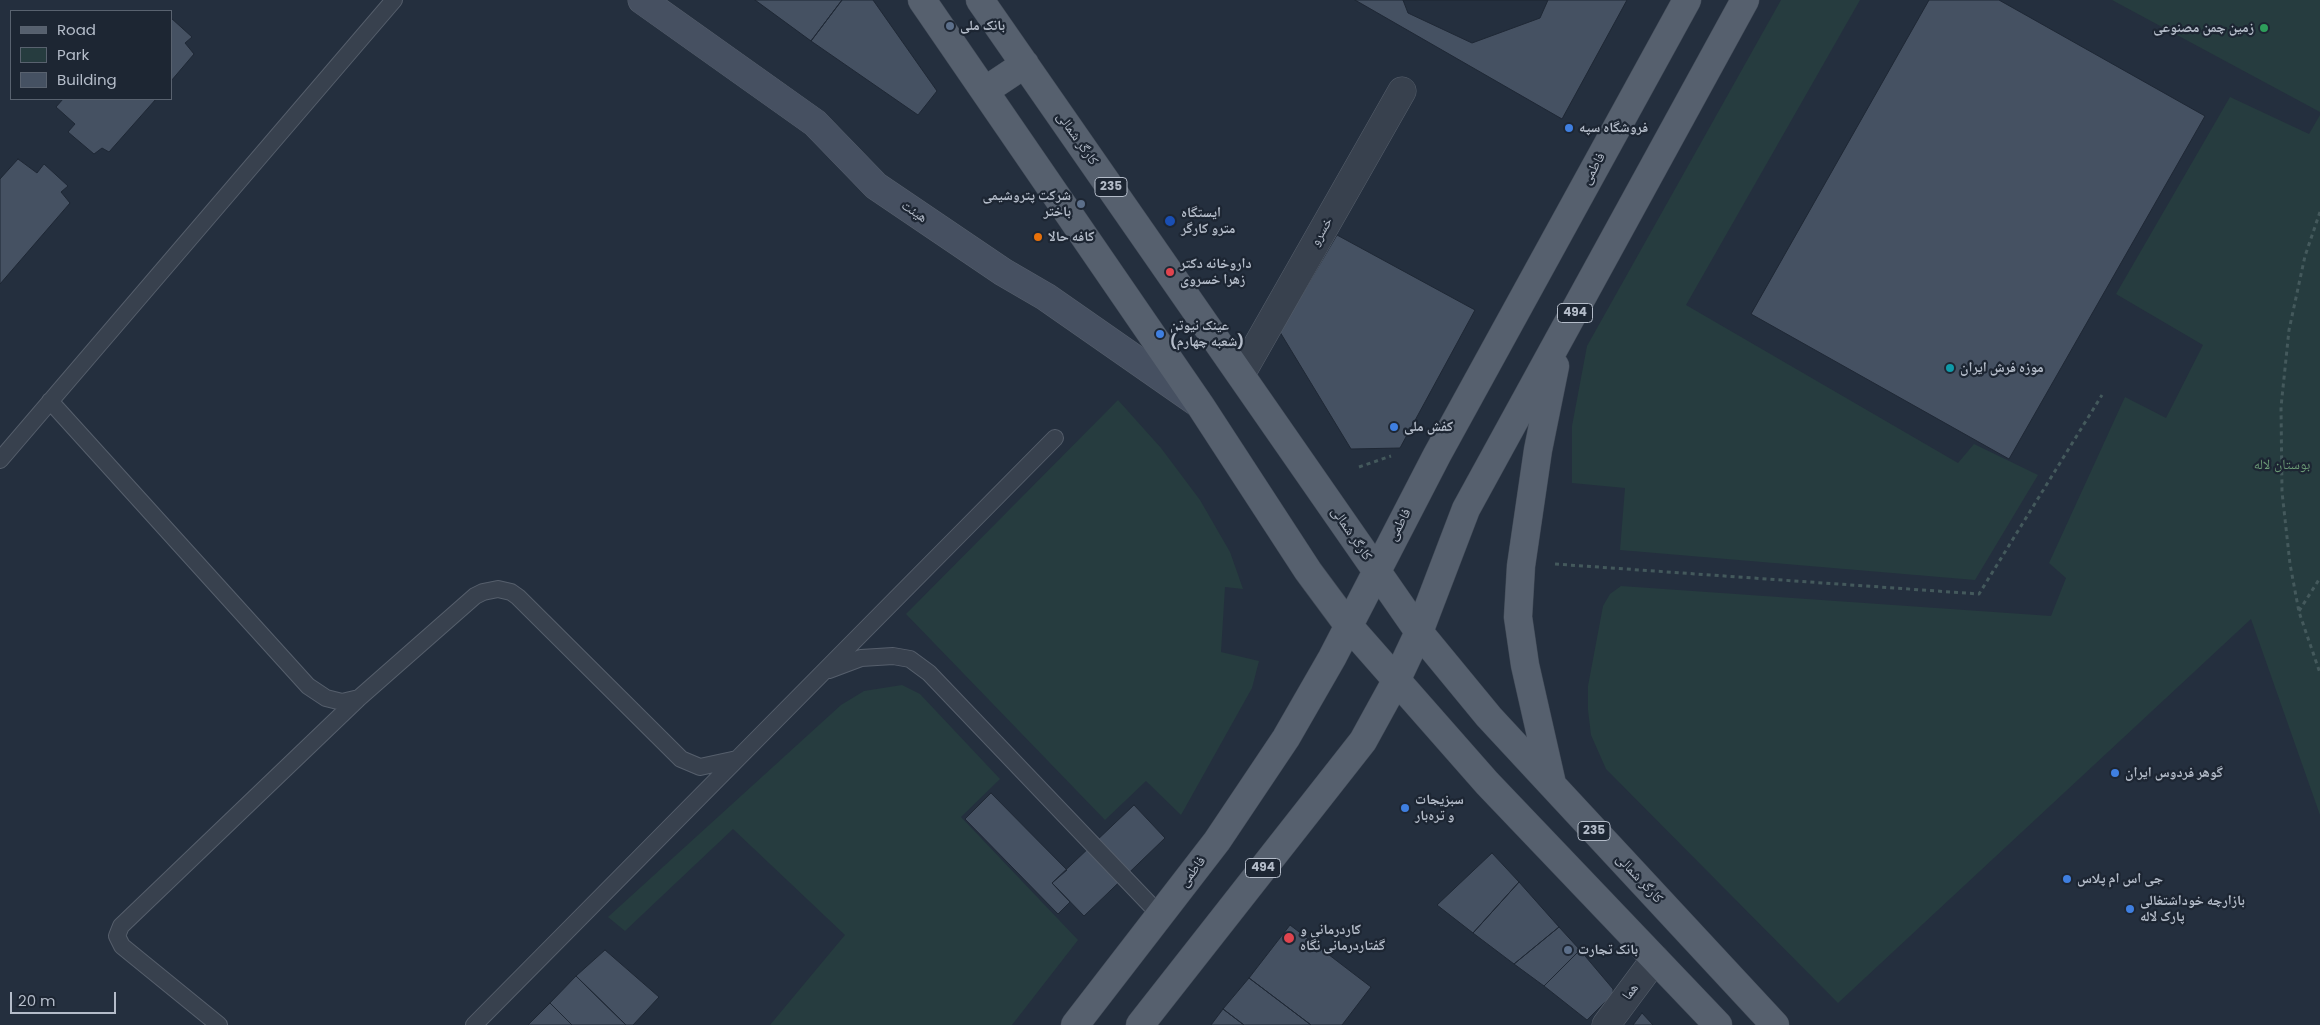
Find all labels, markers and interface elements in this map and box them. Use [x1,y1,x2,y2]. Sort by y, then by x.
legend [10,10,172,100]
place label: بانک ملی [960,18,1005,34]
text: Road [57,19,96,40]
marker: بانک ملی [944,20,956,32]
place label: زمین چمن مصنوعی [2153,20,2254,36]
marker: زمین چمن مصنوعی [2258,22,2270,34]
text: Park [57,44,89,65]
text: Building [57,69,117,90]
street label: کارگر شمالی [1053,109,1101,169]
place label: فروشگاه سپه [1579,120,1648,136]
marker: فروشگاه سپه [1563,122,1575,134]
street label: فاطمی [1578,150,1610,188]
road number: 235 [1095,178,1127,196]
place label: شرکت پتروشیمی باختر [982,188,1071,220]
street label: هیئت [898,197,930,227]
marker: شرکت پتروشیمی باختر [1075,198,1087,210]
place label: ایستگاه مترو کارگر [1181,205,1235,238]
marker: ایستگاه مترو کارگر [1163,214,1177,228]
street label: خسرو [1307,215,1337,249]
place label: کافه حالا [1048,229,1094,245]
marker: کافه حالا [1032,231,1044,243]
place label: داروخانه دکتر زهرا خسروی [1180,256,1252,288]
marker: داروخانه دکتر زهرا خسروی [1164,266,1176,278]
road number: 494 [1558,304,1592,322]
place label: عینک نیوتن (شعبه چهارم) [1170,318,1244,351]
marker: عینک نیوتن (شعبه چهارم) [1154,328,1166,340]
place label: موزه فرش ایران [1960,360,2044,376]
marker: موزه فرش ایران [1944,362,1956,374]
place label: کفش ملی [1404,419,1453,435]
marker: کفش ملی [1388,421,1400,433]
park label: بوستان لاله [2254,457,2310,473]
street label: کارگر شمالی [1327,504,1375,564]
street label: فاطمی [1385,506,1415,544]
place label: گوهر فردوس ایران [2125,765,2223,781]
marker: گوهر فردوس ایران [2109,767,2121,779]
place label: سبزیجات و تره‌بار [1415,792,1464,824]
marker: سبزیجات و تره‌بار [1399,802,1411,814]
road number: 235 [1578,821,1610,840]
street label: کارگر شمالی [1612,851,1666,907]
street label: فاطمی [1176,853,1210,891]
road number: 494 [1246,858,1280,878]
place label: جی اس ام پلاس [2077,871,2163,887]
marker: جی اس ام پلاس [2061,873,2073,885]
place label: بازارچه خوداشتغالی پارک لاله [2140,893,2245,926]
marker: بازارچه خوداشتغالی پارک لاله [2124,903,2136,915]
place label: کاردرمانی و گفتاردرمانی نگاه [1300,922,1385,954]
marker: کاردرمانی و گفتاردرمانی نگاه [1282,931,1296,945]
place label: بانک تجارت [1578,942,1638,958]
marker: بانک تجارت [1562,944,1574,956]
street label: هما [1619,980,1643,1004]
scale bar [12,982,119,1014]
text: 20 m [18,990,56,1011]

